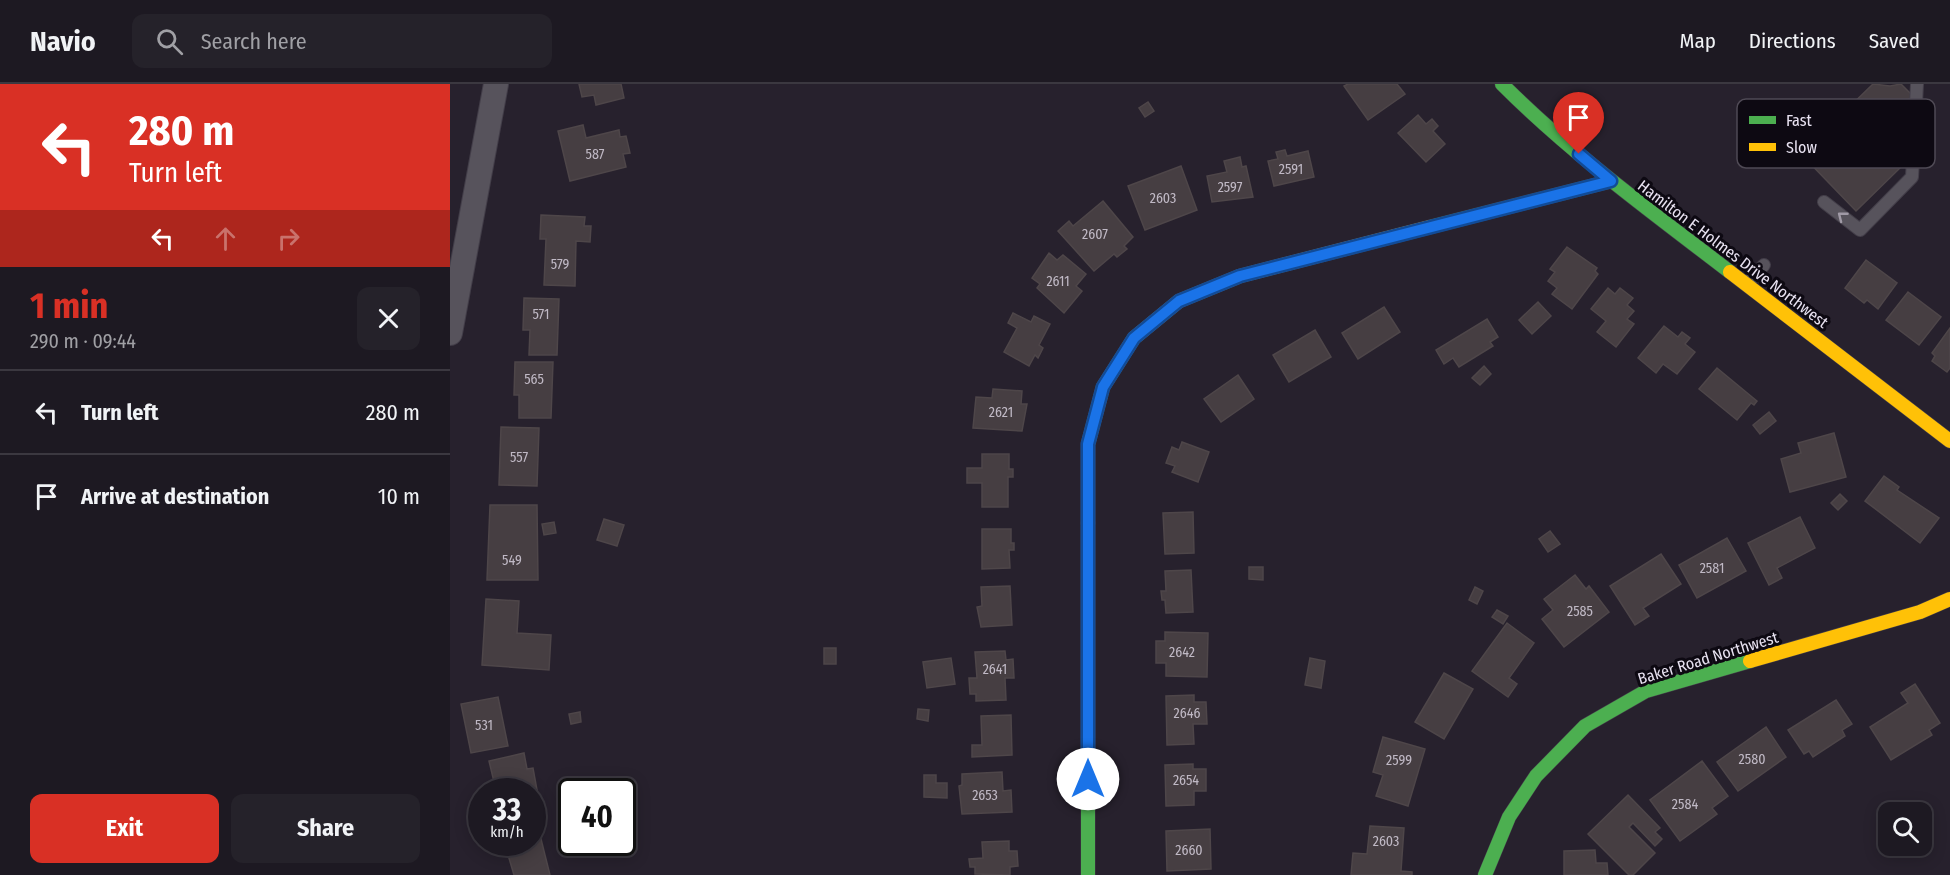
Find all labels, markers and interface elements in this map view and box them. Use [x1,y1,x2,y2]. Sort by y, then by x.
search box [132,14,552,68]
text: Navio [30,25,96,58]
icon: search [153,25,186,58]
text: Search here [201,28,307,55]
text: Map [1679,28,1716,54]
text: Directions [1749,28,1836,54]
text: Saved [1869,28,1920,54]
pin [1553,92,1604,154]
legend [1737,99,1935,168]
icon: arrive [1562,101,1595,134]
text: 280 m [129,106,234,156]
icon: left [30,108,108,186]
text: Fast [1786,111,1813,130]
text: Slow [1786,138,1817,157]
house number: 587 [586,146,605,163]
text: Turn left [129,157,222,189]
house number: 2591 [1279,161,1303,178]
street label: Hamilton E Holmes Drive Northwest [1634,176,1833,332]
house number: 2597 [1218,179,1243,196]
house number: 2603 [1150,190,1176,207]
one-way arrow [1838,213,1849,224]
icon: left [146,222,179,255]
icon: ahead [209,222,242,255]
icon: right [272,222,305,255]
house number: 2607 [1082,226,1108,243]
house number: 579 [551,256,569,273]
house number: 2611 [1046,273,1070,290]
text: 1 min [30,284,108,328]
button: close [357,287,420,350]
house number: 571 [532,306,550,323]
text: 290 m · 09:44 [30,329,136,353]
house number: 565 [524,371,544,388]
icon: left [30,396,63,429]
text: Turn left [81,399,159,426]
text: 280 m [366,399,420,426]
house number: 2621 [989,404,1013,421]
house number: 557 [510,449,528,466]
icon: arrive [30,480,63,513]
text: Arrive at destination [81,483,269,510]
text: 10 m [378,483,420,510]
house number: 549 [502,552,522,569]
house number: 2581 [1700,560,1724,577]
house number: 2585 [1567,603,1593,620]
street label: Baker Road Northwest [1635,627,1781,688]
house number: 2642 [1169,644,1195,661]
house number: 2641 [983,661,1007,678]
house number: 2646 [1174,705,1200,722]
house number: 531 [475,717,493,734]
position arrow [1056,747,1120,811]
house number: 2580 [1739,751,1765,768]
house number: 2599 [1386,752,1412,769]
house number: 2654 [1173,772,1199,789]
speed limit sign: 40 [558,778,636,856]
house number: 2653 [972,787,998,804]
text: 33 [493,792,521,828]
button: Exit [30,794,219,863]
button: Share [231,794,420,863]
house number: 2584 [1672,796,1698,813]
map controls [1878,802,1932,856]
button: search [1878,802,1932,856]
text: km/h [490,823,524,841]
house number: 2603 [1373,833,1399,850]
house number: 2660 [1175,842,1203,859]

